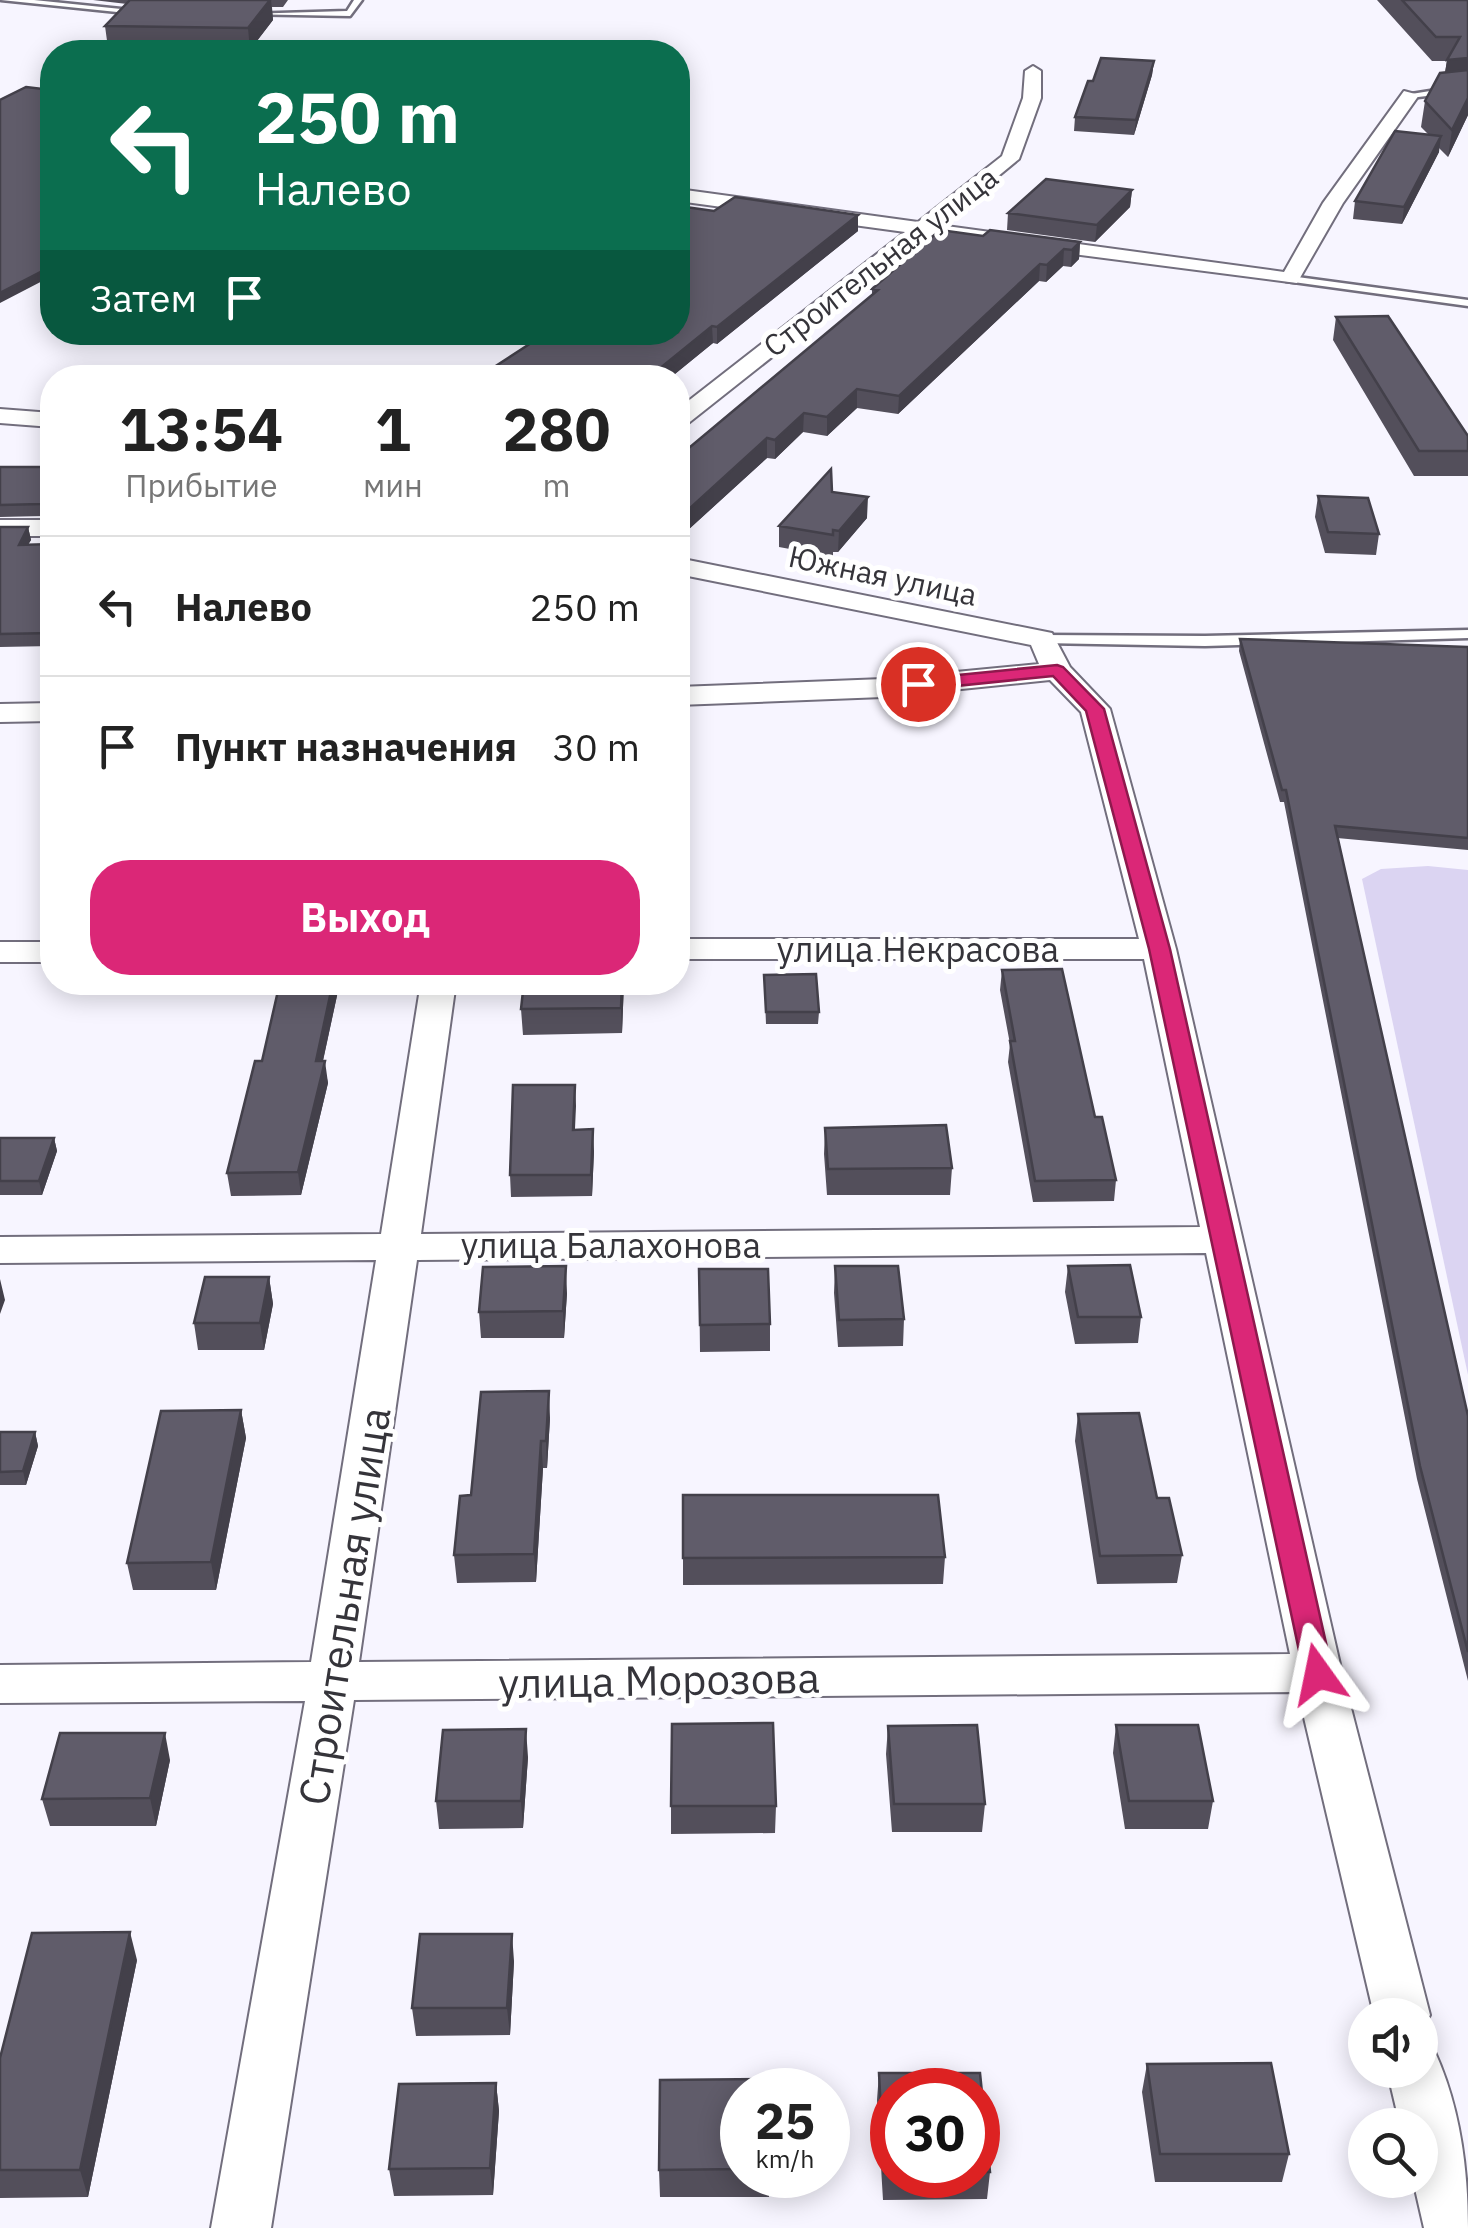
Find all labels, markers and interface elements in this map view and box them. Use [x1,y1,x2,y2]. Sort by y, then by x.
text: 250 m [255,71,460,162]
icon: left [90,80,220,210]
street label: Строительная улица [755,157,1005,365]
text: Налево [255,159,412,217]
icon: arrive [217,270,272,325]
text: Затем [90,273,197,322]
text: 13:54 [120,389,283,468]
text: 1 [375,389,411,468]
text: 280 [502,389,610,468]
text: Прибытие [125,464,278,506]
text: мин [363,464,423,506]
text: m [542,464,570,506]
street label: Южная улица [785,536,981,614]
icon: left [90,579,145,634]
text: Налево [175,582,312,631]
text: 250 m [529,582,640,631]
pin [876,642,961,727]
icon: arrive [891,657,946,712]
icon: arrive [90,719,145,774]
text: Пункт назначения [175,722,517,771]
text: 30 m [552,722,640,771]
button: Выход [90,860,640,975]
street label: улица Некрасова [777,926,1059,972]
street label: улица Балахонова [461,1222,761,1268]
street label: Строительная улица [285,1403,403,1809]
position arrow [1266,1622,1370,1726]
street label: улица Морозова [498,1650,820,1710]
map controls [1348,1998,1438,2198]
button: sound [1348,1998,1438,2088]
speed limit sign: 30 [870,2068,1000,2198]
text: 25 [755,2088,815,2153]
button: search [1348,2108,1438,2198]
text: km/h [756,2142,814,2175]

